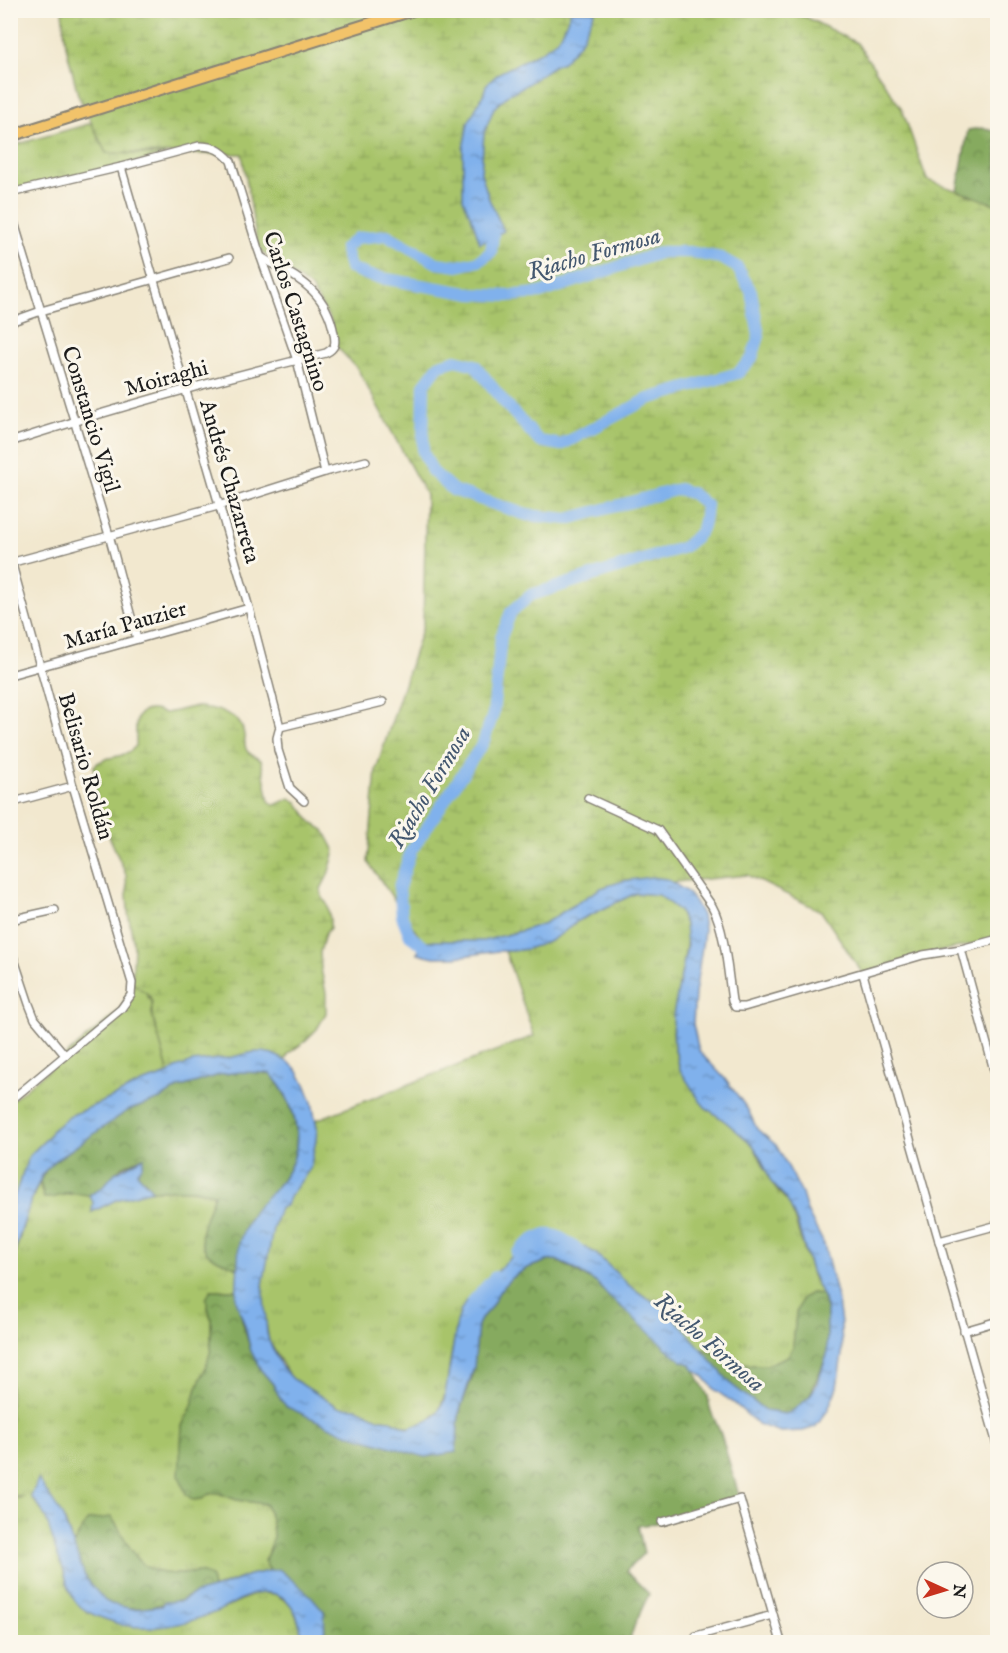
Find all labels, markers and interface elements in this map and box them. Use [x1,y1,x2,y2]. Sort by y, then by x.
water label: Riacho Formosa [524,221,665,288]
street label: Carlos Castagnino [256,228,334,395]
street label: Constancio Vigil [55,343,126,496]
street label: Moiraghi [122,354,211,403]
street label: Andrés Chazarreta [192,396,266,567]
street label: María Pauzier [61,595,190,657]
street label: Belisario Roldán [51,690,120,844]
water label: Riacho Formosa [382,721,479,854]
water label: Riacho Formosa [647,1286,771,1400]
north arrow [915,1560,975,1620]
text: N [947,1582,968,1599]

